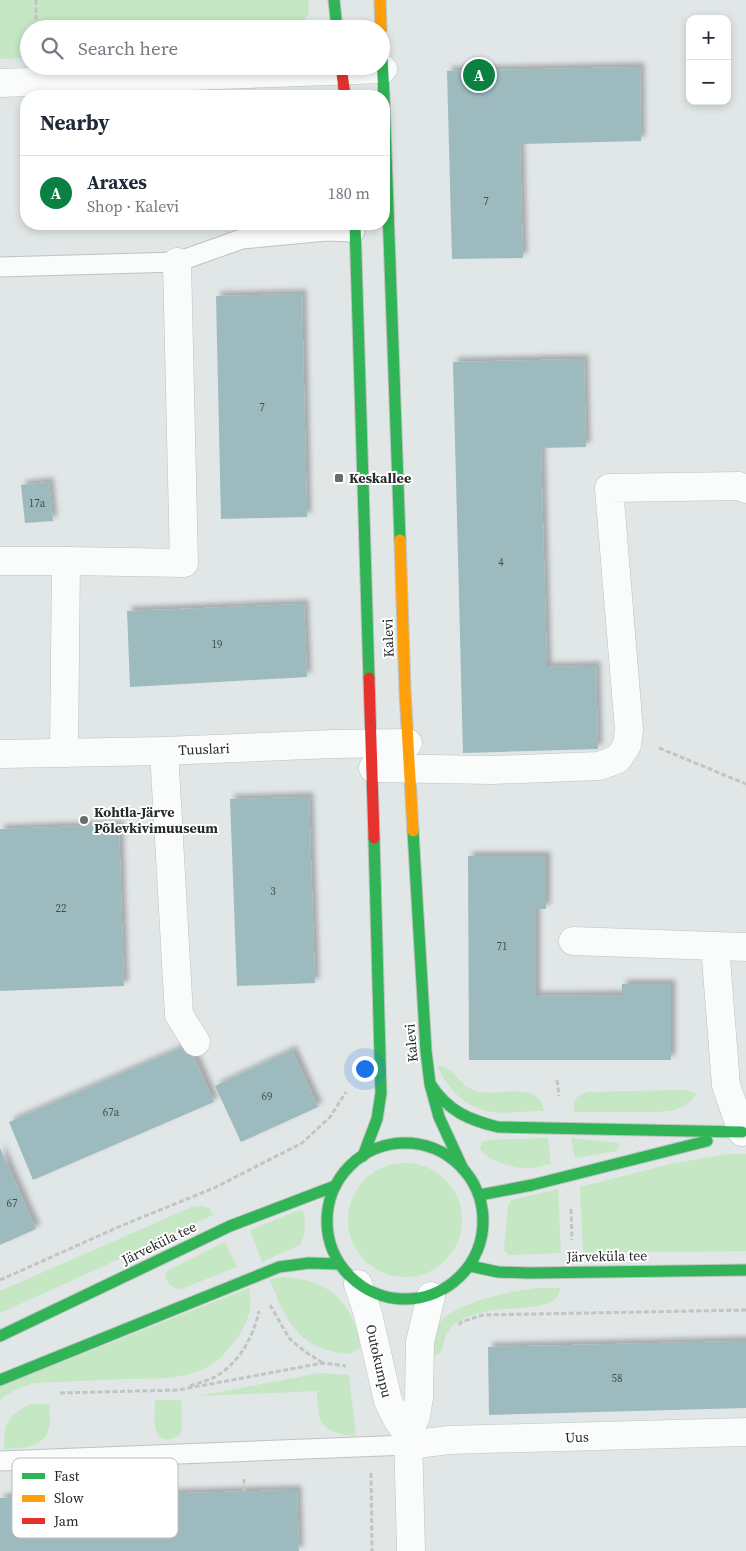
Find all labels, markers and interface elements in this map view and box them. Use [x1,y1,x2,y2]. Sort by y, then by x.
map controls [686,15,731,105]
button: + [686,15,731,60]
search box [20,20,390,75]
icon: search [38,34,66,62]
text: Search here [78,35,178,61]
pin: A [463,56,495,94]
button: − [686,60,731,105]
text: Nearby [40,108,110,137]
text: Araxes [87,169,147,195]
text: A [51,182,61,204]
text: 180 m [328,182,370,204]
house number: 7 [483,194,489,209]
text: Shop · Kalevi [87,195,179,217]
house number: 7 [259,400,265,415]
place label: Keskallee [349,468,411,488]
marker: Keskallee [333,472,345,484]
house number: 17a [29,496,46,511]
house number: 4 [498,555,504,570]
street label: Kalevi [377,618,399,658]
house number: 19 [212,637,223,652]
street label: Tuuslari [178,738,230,760]
place label: Kohtla-Järve Põlevkivimuuseum [94,802,218,838]
marker: Kohtla-Järve Põlevkivimuuseum [78,814,90,826]
house number: 3 [270,884,276,899]
house number: 22 [56,901,67,916]
house number: 71 [497,939,508,954]
street label: Kalevi [399,1023,423,1063]
your location [352,1056,378,1082]
house number: 69 [262,1089,273,1104]
house number: 67a [103,1105,120,1120]
house number: 67 [7,1196,18,1211]
street label: Järveküla tee [117,1216,200,1270]
street label: Järveküla tee [565,1245,648,1267]
street label: Outokumpu [361,1322,397,1400]
house number: 58 [612,1371,623,1386]
street label: Uus [565,1427,589,1447]
legend [12,1458,178,1538]
text: Fast [54,1466,80,1486]
text: Slow [54,1488,84,1508]
text: Jam [53,1511,79,1531]

